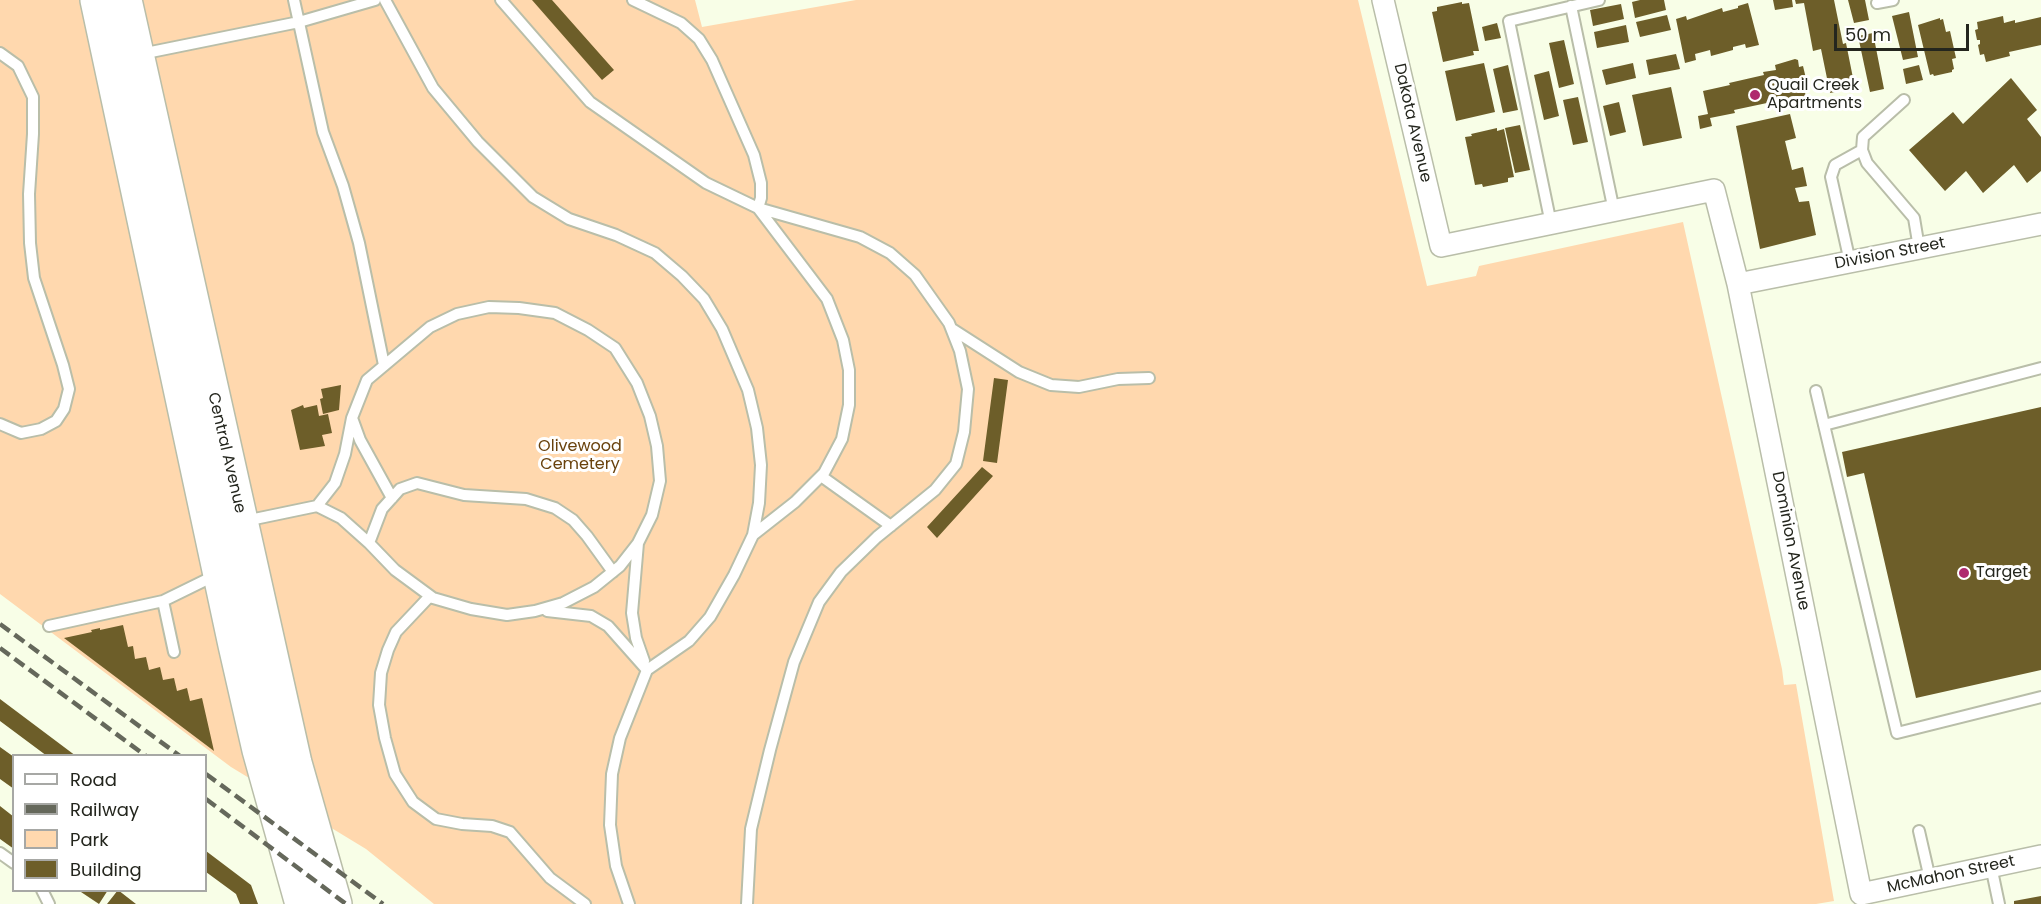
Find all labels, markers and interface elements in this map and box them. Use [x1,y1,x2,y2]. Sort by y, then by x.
scale bar [1837,12,1972,50]
text: 50 m [1845,22,1891,47]
street label: Dakota Avenue [1389,62,1435,184]
place label: Quail Creek Apartments [1767,76,1862,114]
marker: Quail Creek Apartments [1748,88,1762,102]
street label: Division Street [1833,234,1947,274]
street label: Central Avenue [203,391,249,515]
park label: Olivewood Cemetery [538,437,622,475]
street label: Dominion Avenue [1767,470,1813,612]
place label: Target [1976,563,2028,583]
marker: Target [1957,566,1971,580]
legend [12,754,207,892]
text: Road [70,767,117,792]
text: Railway [70,797,139,822]
text: Park [70,827,109,852]
street label: McMahon Street [1885,852,2017,898]
text: Building [70,857,142,882]

